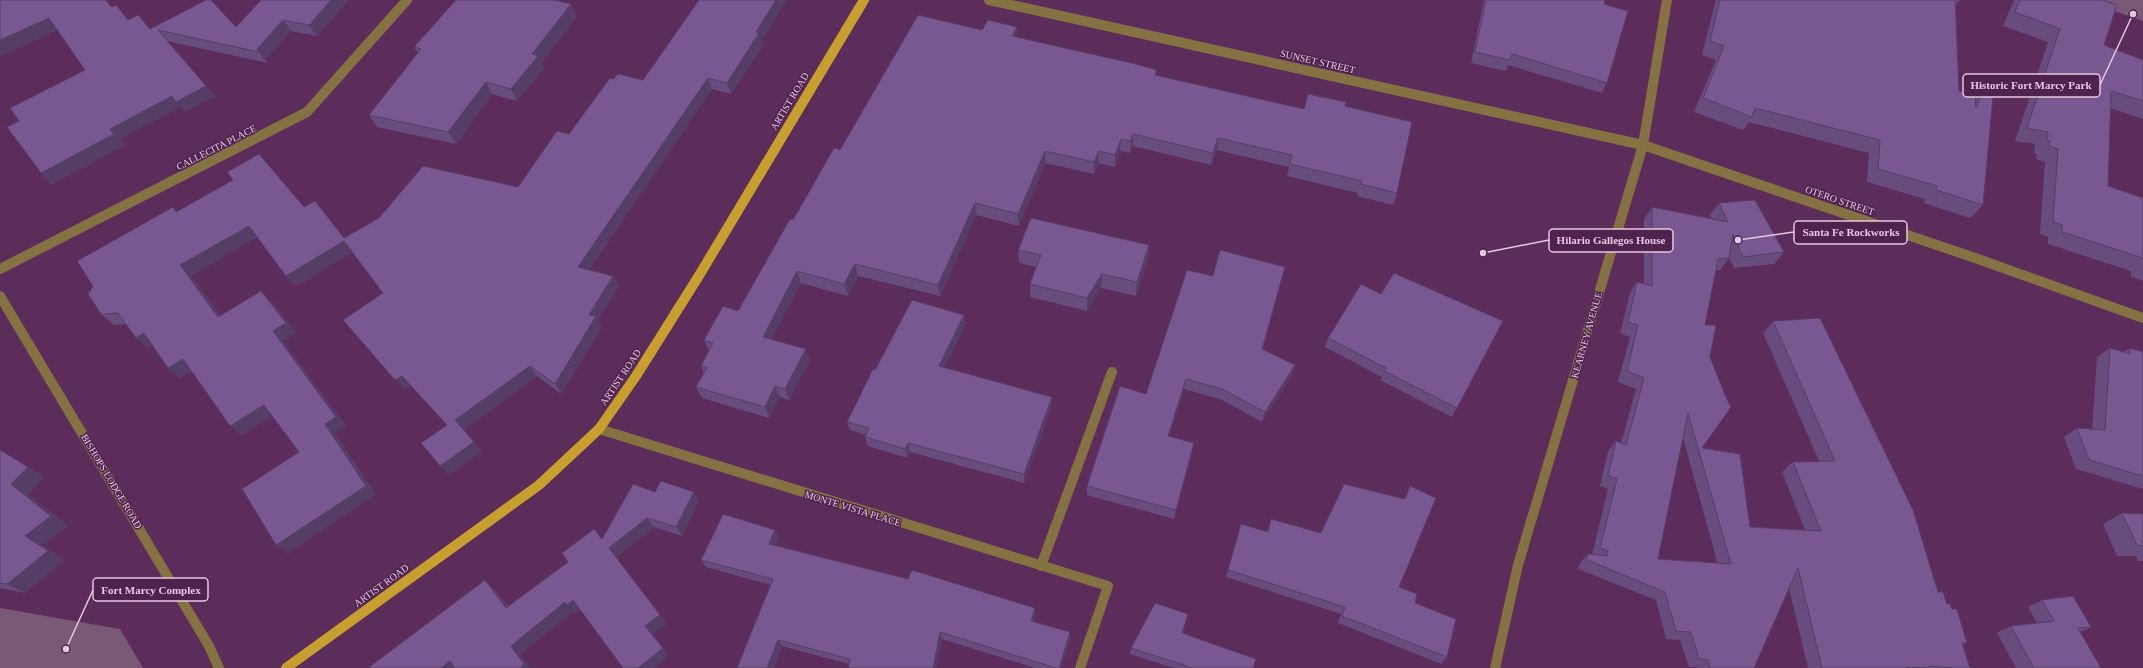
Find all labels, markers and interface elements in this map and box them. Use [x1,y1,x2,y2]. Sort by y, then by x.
street label: SUNSET STREET [1279,47,1357,75]
street label: ARTIST ROAD [768,71,811,132]
callout: Historic Fort Marcy Park [1963,74,2100,97]
text: Historic Fort Marcy Park [1970,79,2092,91]
street label: CALLECITA PLACE [174,122,258,172]
street label: OTERO STREET [1804,183,1876,217]
callout: Santa Fe Rockworks [1794,221,1907,244]
text: Santa Fe Rockworks [1802,226,1900,238]
callout: Hilario Gallegos House [1549,229,1673,252]
text: Hilario Gallegos House [1557,234,1666,246]
street label: KEARNEY AVENUE [1569,291,1604,380]
street label: ARTIST ROAD [598,347,643,407]
street label: BISHOPS LODGE ROAD [79,432,144,531]
street label: MONTE VISTA PLACE [803,489,902,528]
street label: ARTIST ROAD [352,562,411,609]
callout: Fort Marcy Complex [93,578,208,601]
text: Fort Marcy Complex [101,584,201,596]

